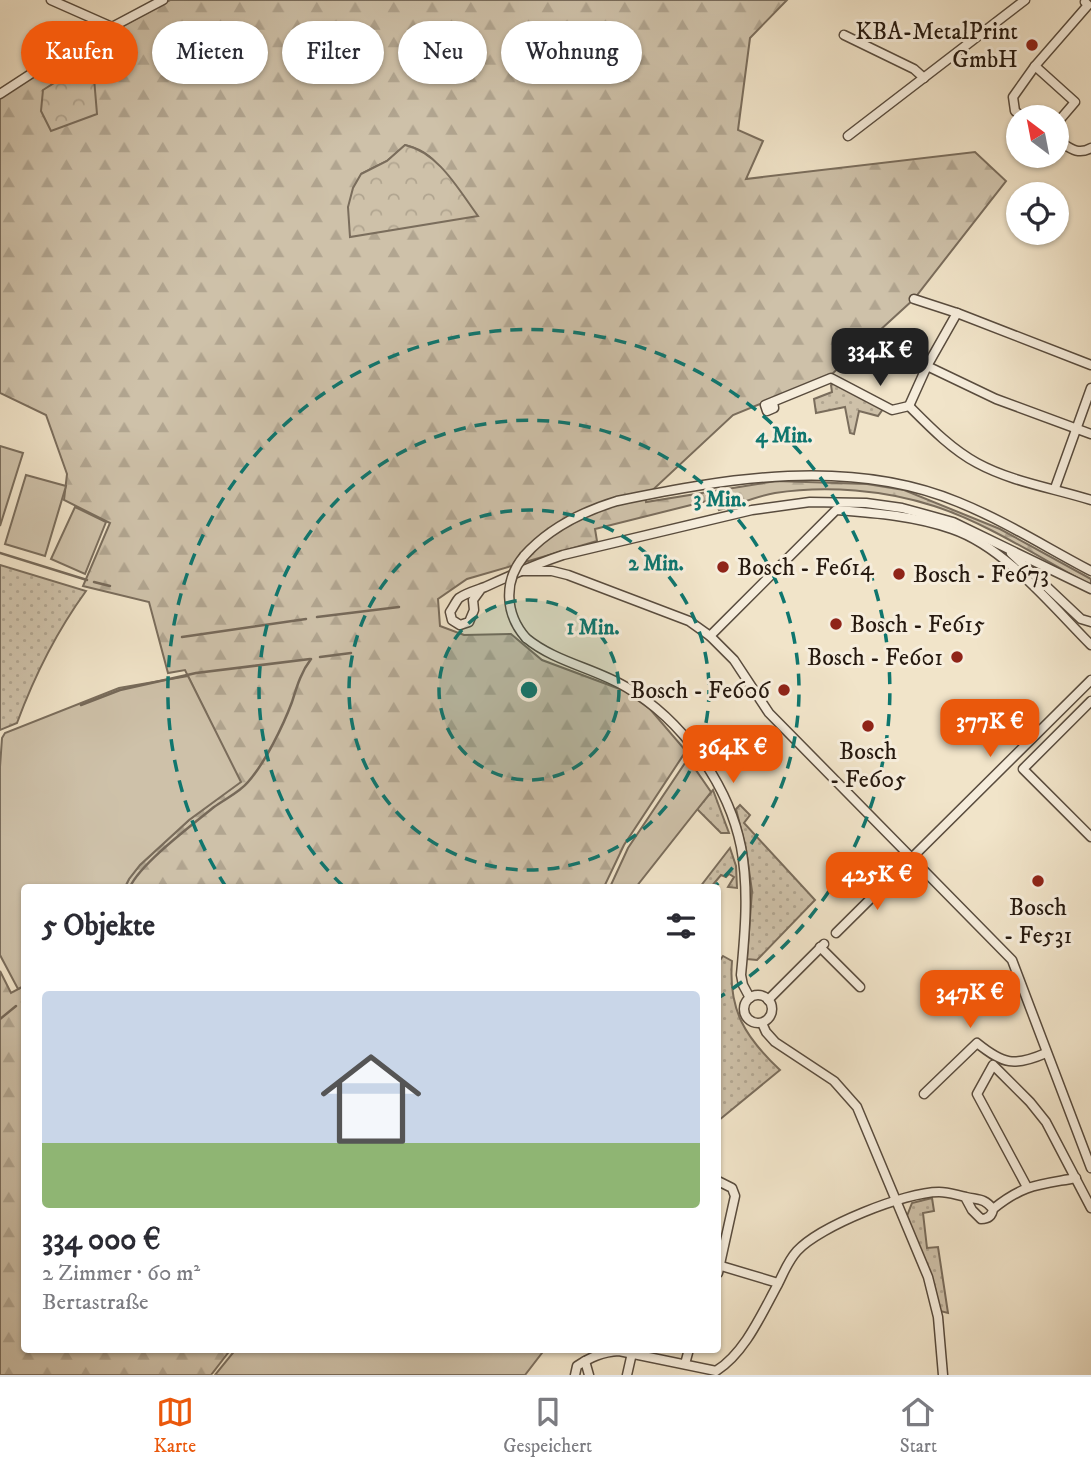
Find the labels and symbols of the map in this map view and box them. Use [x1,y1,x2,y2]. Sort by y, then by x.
place label: KBA-MetalPrint GmbH [855,17,1018,75]
marker: KBA-MetalPrint GmbH [1024,37,1040,53]
north arrow [1006,105,1069,168]
pin: 334K € [823,328,937,388]
text: 4 Min. [755,423,813,449]
text: 3 Min. [694,487,746,513]
text: 2 Min. [628,551,684,577]
place label: Bosch - Fe614 [737,553,875,583]
marker: Bosch - Fe614 [715,559,731,575]
place label: Bosch - Fe673 [913,560,1049,590]
marker: Bosch - Fe673 [891,566,907,582]
place label: Bosch - Fe615 [850,610,985,640]
text: 1 Min. [567,615,619,641]
marker: Bosch - Fe615 [828,616,844,632]
place label: Bosch - Fe601 [807,643,943,673]
marker: Bosch - Fe601 [949,649,965,665]
place label: Bosch - Fe606 [630,676,772,706]
centre of rings [517,678,541,702]
marker: Bosch - Fe606 [776,682,792,698]
pin: 377K € [933,700,1047,759]
marker: Bosch - Fe605 [860,718,876,734]
pin: 364K € [676,726,790,785]
place label: Bosch - Fe605 [830,737,906,795]
pin: 425K € [820,852,934,912]
marker: Bosch - Fe531 [1030,873,1046,889]
place label: Bosch - Fe531 [1004,893,1072,951]
pin: 347K € [913,970,1027,1030]

